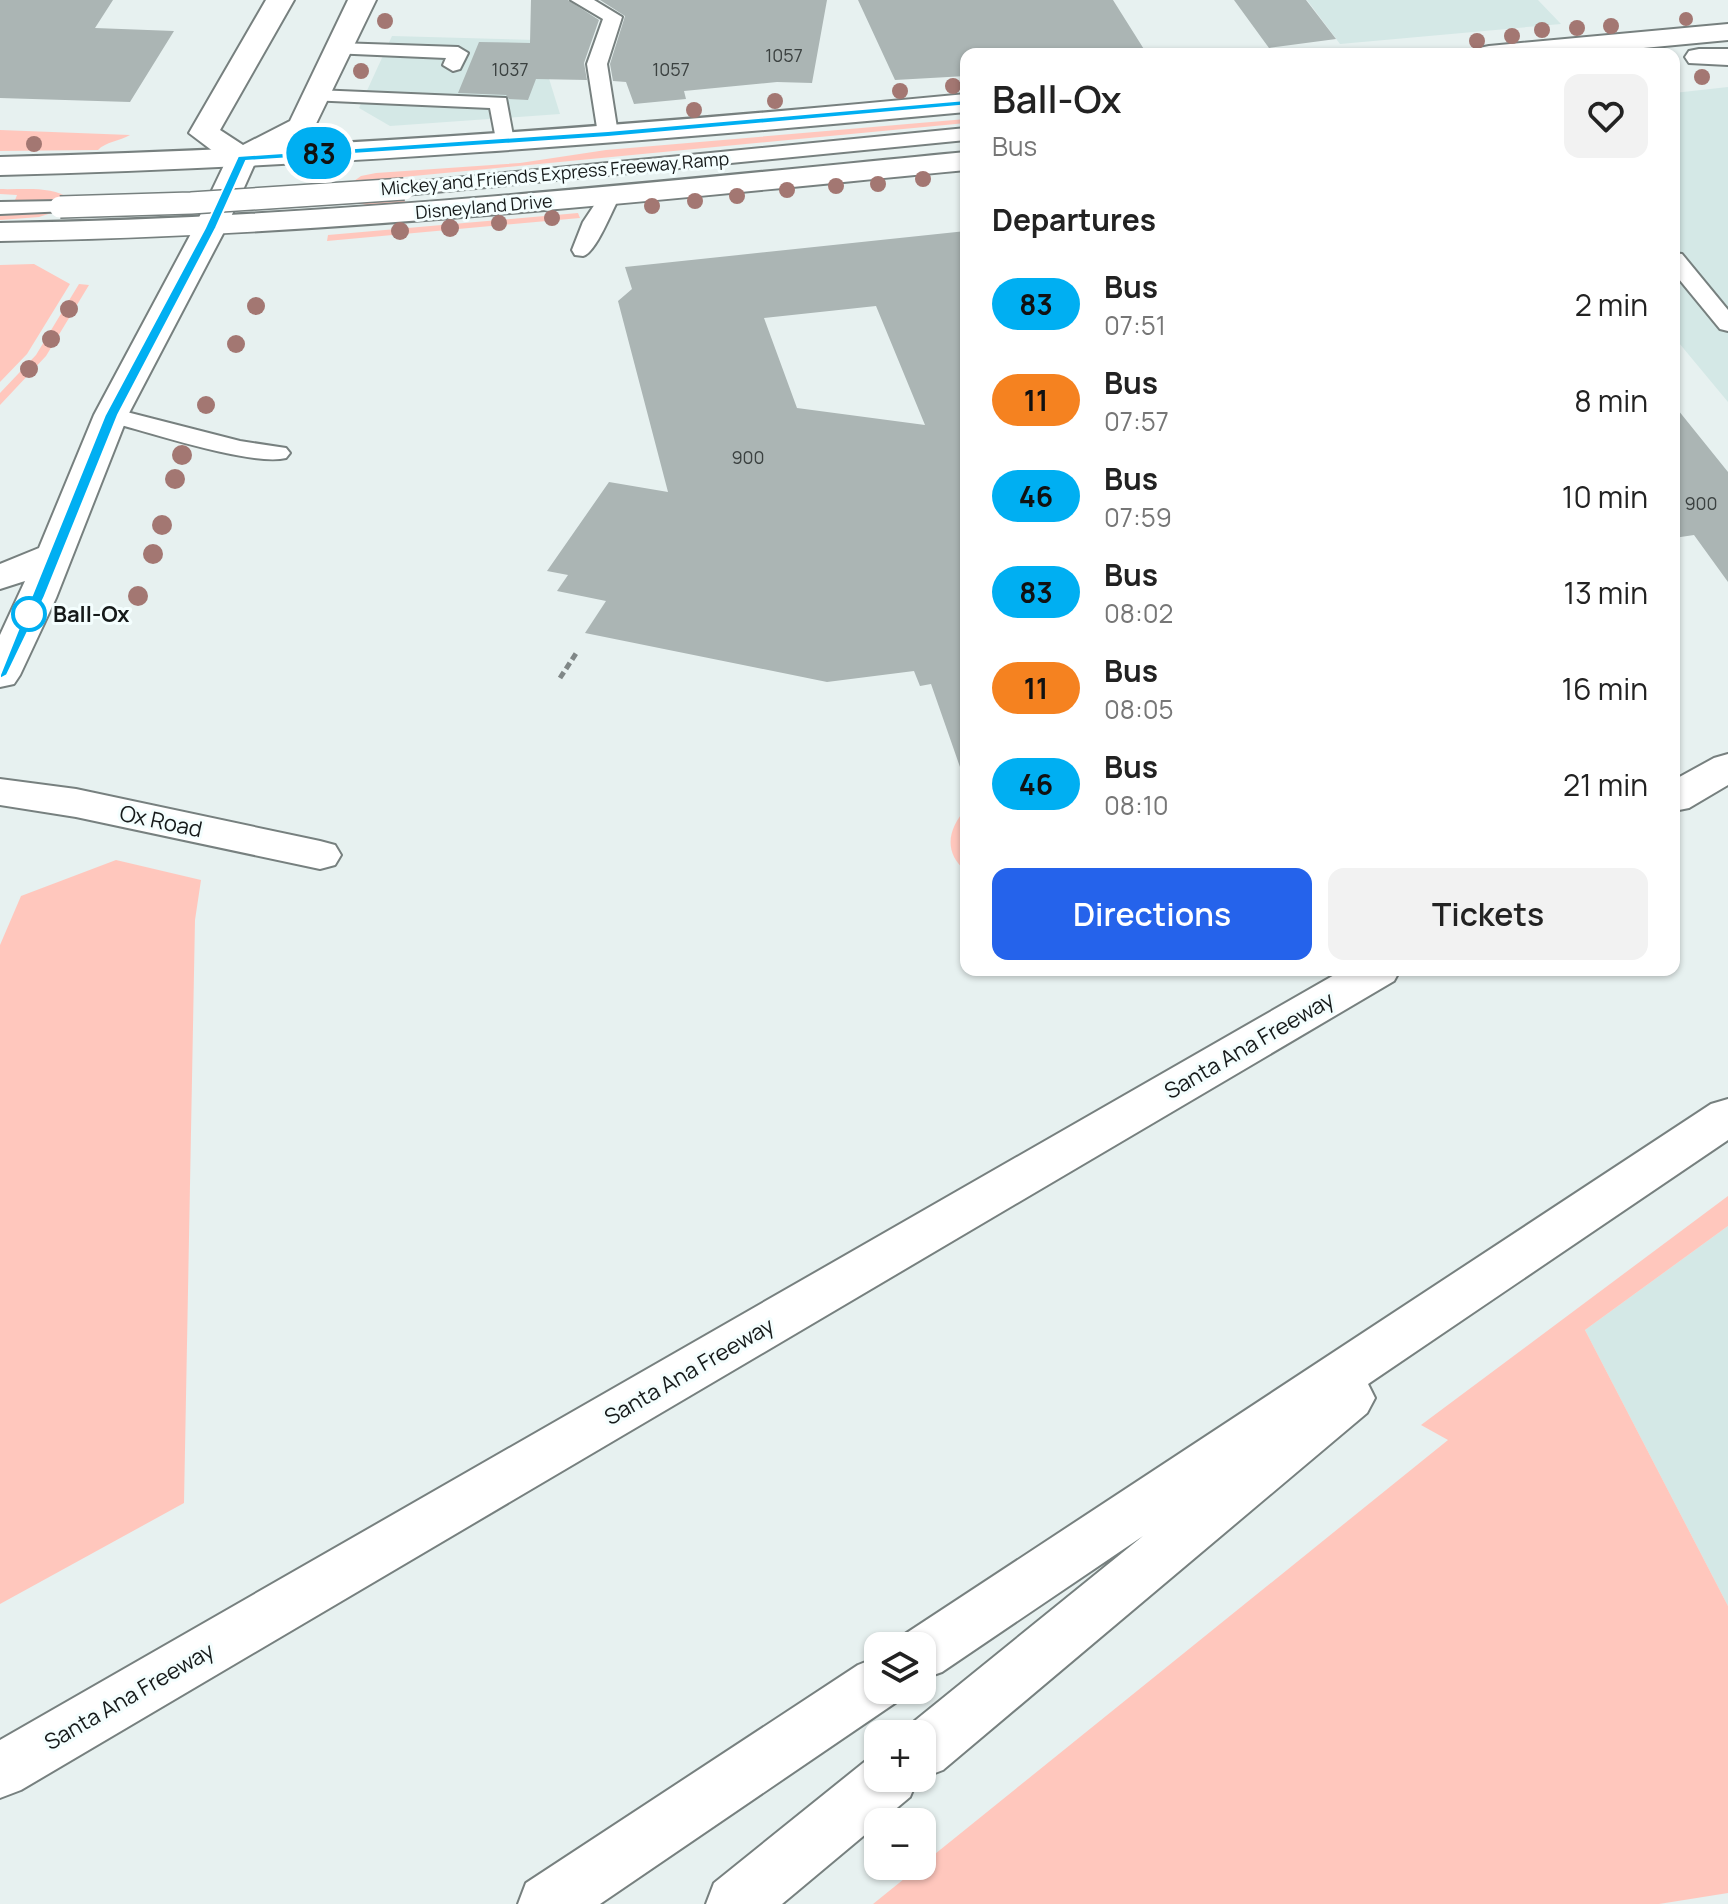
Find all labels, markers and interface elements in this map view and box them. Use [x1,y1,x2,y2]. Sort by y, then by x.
house number: 1057 [765,43,803,67]
house number: 1037 [492,57,529,81]
house number: 1057 [652,57,690,81]
text: Ball-Ox [992,72,1122,124]
button: heart [1564,74,1648,158]
line badge: 83 [283,127,355,179]
text: Bus [992,128,1037,164]
text: 83 [302,134,336,172]
street label: Mickey and Friends Express Freeway Ramp [380,146,730,200]
street label: Disneyland Drive [414,188,553,224]
text: Departures [992,199,1156,240]
text: Bus [1104,266,1158,307]
text: 2 min [1575,284,1648,325]
text: 83 [1019,285,1053,323]
text: 07:51 [1104,307,1166,343]
text: Bus [1104,362,1158,403]
text: 8 min [1574,380,1648,421]
text: 11 [1024,381,1048,419]
text: 07:57 [1104,403,1169,439]
house number: 900 [731,445,765,469]
text: Bus [1104,458,1158,499]
text: 10 min [1562,476,1648,517]
text: 46 [1019,477,1053,515]
house number: 900 [1684,491,1718,515]
text: 07:59 [1104,499,1172,535]
text: Bus [1104,554,1158,595]
text: 13 min [1563,572,1648,613]
text: 83 [1019,573,1053,611]
text: 08:02 [1104,595,1173,631]
marker: Ball-Ox [12,597,46,631]
place label: Ball-Ox [53,599,129,629]
text: Bus [1104,650,1158,691]
text: 16 min [1561,668,1648,709]
text: 11 [1024,669,1048,707]
text: 08:05 [1104,691,1174,727]
text: Bus [1104,746,1158,787]
text: 21 min [1563,764,1648,805]
text: 46 [1019,765,1053,803]
text: 08:10 [1104,787,1169,823]
street label: Ox Road [117,798,205,844]
button: Directions [992,868,1312,960]
button: Tickets [1328,868,1648,960]
street label: Santa Ana Freeway [1159,984,1340,1106]
street label: Santa Ana Freeway [599,1310,780,1432]
map controls [864,1632,936,1880]
button: layers [864,1632,936,1704]
street label: Santa Ana Freeway [39,1635,220,1757]
button: + [864,1720,936,1792]
button: − [864,1808,936,1880]

